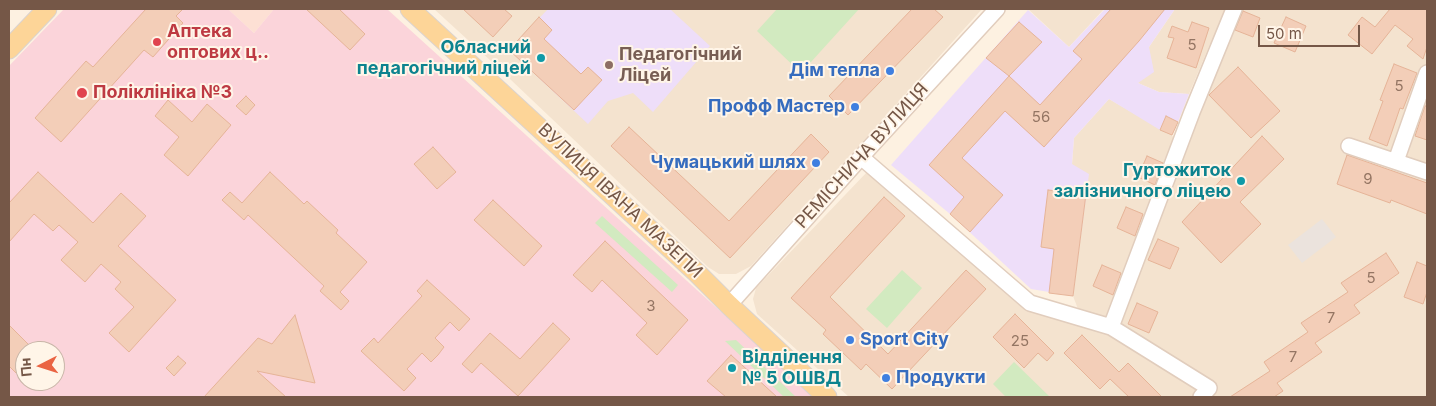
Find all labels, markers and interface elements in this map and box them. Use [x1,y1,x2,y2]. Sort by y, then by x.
scale bar [1261,15,1364,47]
place label: Аптека оптових ц‥ [167,21,269,64]
text: 50 m [1266,24,1302,43]
marker: Аптека оптових ц‥ [151,36,163,48]
house number: 5 [1187,36,1197,54]
place label: Обласний педагогічний ліцей [357,37,531,80]
place label: Педагогічний Ліцей [619,44,742,86]
marker: Обласний педагогічний ліцей [535,52,547,64]
marker: Педагогічний Ліцей [603,59,615,71]
place label: Дім тепла [789,60,880,82]
marker: Дім тепла [884,65,896,77]
house number: 5 [1394,77,1404,95]
street label: РЕМІСНИЧА ВУЛИЦЯ [791,79,933,233]
place label: Поліклініка №3 [93,82,232,104]
marker: Поліклініка №3 [75,86,89,100]
place label: Профф Мастер [708,96,845,118]
marker: Профф Мастер [849,101,861,113]
house number: 56 [1032,108,1050,126]
street label: ВУЛИЦЯ ІВАНА МАЗЕПИ [533,119,707,283]
place label: Чумацький шлях [650,152,806,174]
marker: Чумацький шлях [810,157,822,169]
place label: Гуртожиток залізничного ліцею [1054,160,1231,202]
house number: 9 [1363,170,1373,188]
marker: Гуртожиток залізничного ліцею [1235,175,1247,187]
house number: 5 [1366,269,1376,287]
house number: 3 [646,297,656,315]
house number: 7 [1327,309,1335,327]
place label: Sport City [860,329,949,351]
house number: 25 [1011,332,1029,350]
marker: Sport City [844,334,856,346]
north arrow [15,341,65,391]
place label: Відділення № 5 ОШВД [742,347,842,389]
house number: 7 [1289,348,1297,366]
text: Пн [16,357,35,378]
marker: Відділення № 5 ОШВД [726,362,738,374]
place label: Продукти [896,367,986,389]
marker: Продукти [880,372,892,384]

